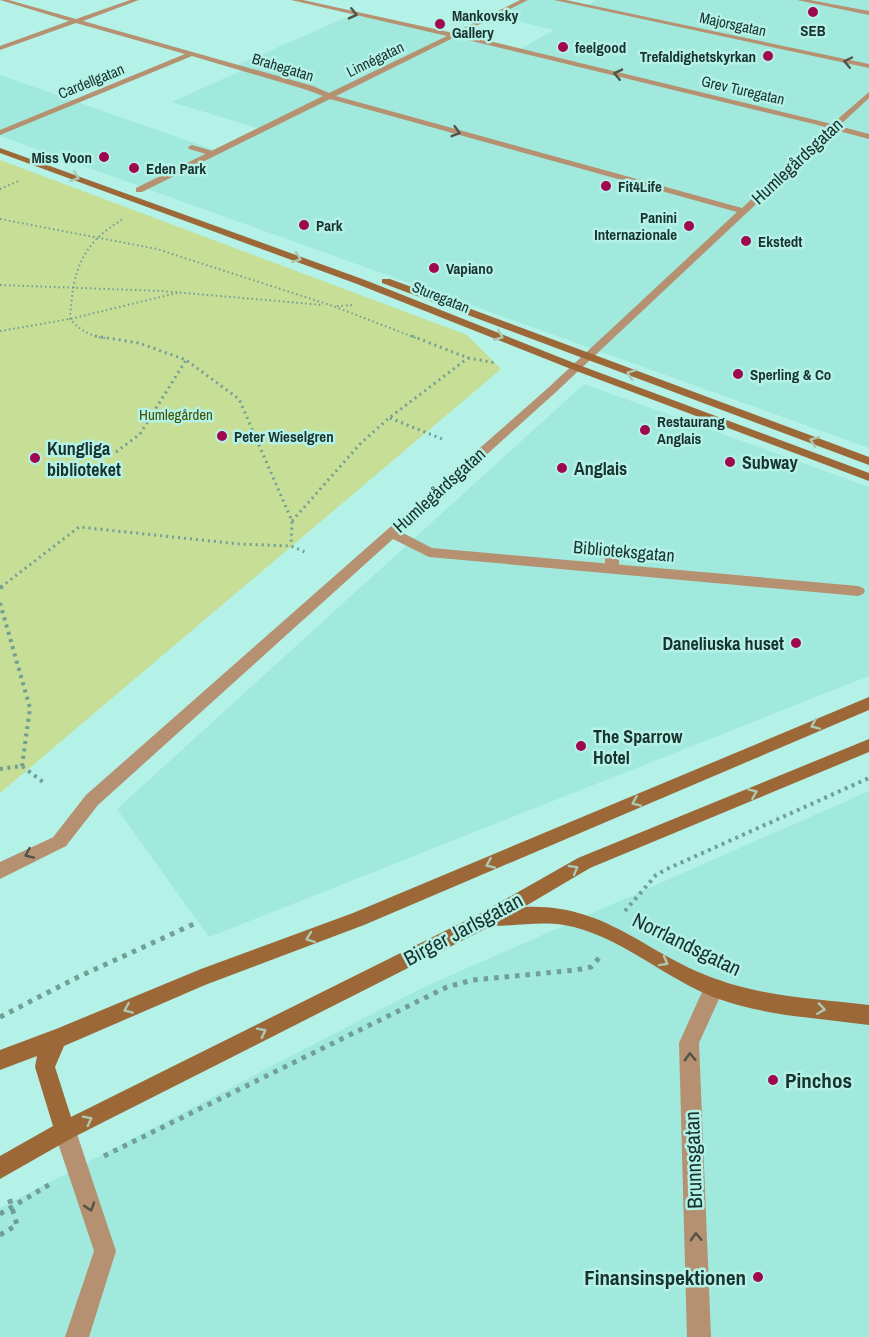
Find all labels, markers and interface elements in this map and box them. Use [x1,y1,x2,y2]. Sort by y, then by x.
place label: Mankovsky Gallery [452,5,518,43]
marker: SEB [806,5,820,19]
one-way arrow [347,6,357,19]
street label: Majorsgatan [698,7,768,41]
marker: Mankovsky Gallery [433,17,447,31]
place label: SEB [800,20,826,41]
street label: Linnégatan [343,36,407,82]
place label: feelgood [575,37,626,58]
marker: feelgood [556,40,570,54]
place label: Trefaldighetskyrkan [640,46,756,67]
street label: Brahegatan [250,48,316,86]
marker: Trefaldighetskyrkan [761,49,775,63]
one-way arrow [843,56,853,69]
street label: Cardellgatan [55,58,127,104]
one-way arrow [613,69,623,82]
street label: Grev Turegatan [699,70,787,110]
street label: Humlegårdsgatan [746,112,848,210]
one-way arrow [450,125,461,137]
place label: Miss Voon [31,147,92,168]
marker: Miss Voon [97,150,111,164]
place label: Eden Park [146,158,206,179]
marker: Eden Park [127,161,141,175]
one-way arrow [69,169,80,182]
place label: Fit4Life [618,176,662,197]
marker: Fit4Life [599,179,613,193]
place label: Panini Internazionale [594,207,677,245]
place label: Park [316,215,343,236]
marker: Park [297,218,311,232]
marker: Panini Internazionale [682,219,696,233]
place label: Ekstedt [758,231,802,252]
marker: Ekstedt [739,234,753,248]
one-way arrow [291,251,302,264]
place label: Vapiano [446,258,493,279]
marker: Vapiano [427,261,441,275]
street label: Sturegatan [409,276,473,318]
one-way arrow [492,329,503,341]
place label: Sperling & Co [750,364,831,385]
marker: Sperling & Co [731,367,745,381]
one-way arrow [626,368,637,381]
park label: Humlegården [139,404,213,425]
place label: Restaurang Anglais [657,411,725,449]
marker: Restaurang Anglais [638,423,652,437]
place label: Peter Wieselgren [234,426,334,447]
marker: Peter Wieselgren [215,429,229,443]
place label: Kungliga biblioteket [47,436,121,482]
one-way arrow [809,436,820,448]
street label: Humlegårdsgatan [387,442,491,538]
place label: Subway [742,450,799,475]
marker: Kungliga biblioteket [28,451,42,465]
marker: Subway [723,455,737,469]
place label: Anglais [574,456,627,481]
marker: Anglais [555,461,569,475]
street label: Biblioteksgatan [572,534,676,568]
place label: Daneliuska huset [663,631,784,656]
marker: Daneliuska huset [789,636,803,650]
one-way arrow [810,718,821,730]
place label: The Sparrow Hotel [593,724,683,770]
marker: The Sparrow Hotel [574,739,588,753]
one-way arrow [747,788,758,800]
one-way arrow [631,795,642,807]
one-way arrow [25,847,36,859]
one-way arrow [485,856,496,868]
one-way arrow [568,865,578,876]
street label: Birger Jarlsgatan [398,885,528,973]
street label: Norrlandsgatan [628,905,746,983]
one-way arrow [305,930,316,943]
one-way arrow [658,955,668,966]
one-way arrow [124,1002,135,1014]
one-way arrow [817,1002,826,1014]
one-way arrow [256,1028,267,1039]
one-way arrow [683,1053,696,1062]
place label: Pinchos [785,1066,852,1095]
marker: Pinchos [766,1073,780,1087]
street label: Brunnsgatan [677,1111,709,1209]
one-way arrow [82,1115,93,1127]
one-way arrow [83,1201,96,1212]
one-way arrow [690,1232,702,1241]
place label: Finansinspektionen [584,1263,746,1292]
marker: Finansinspektionen [751,1270,765,1284]

